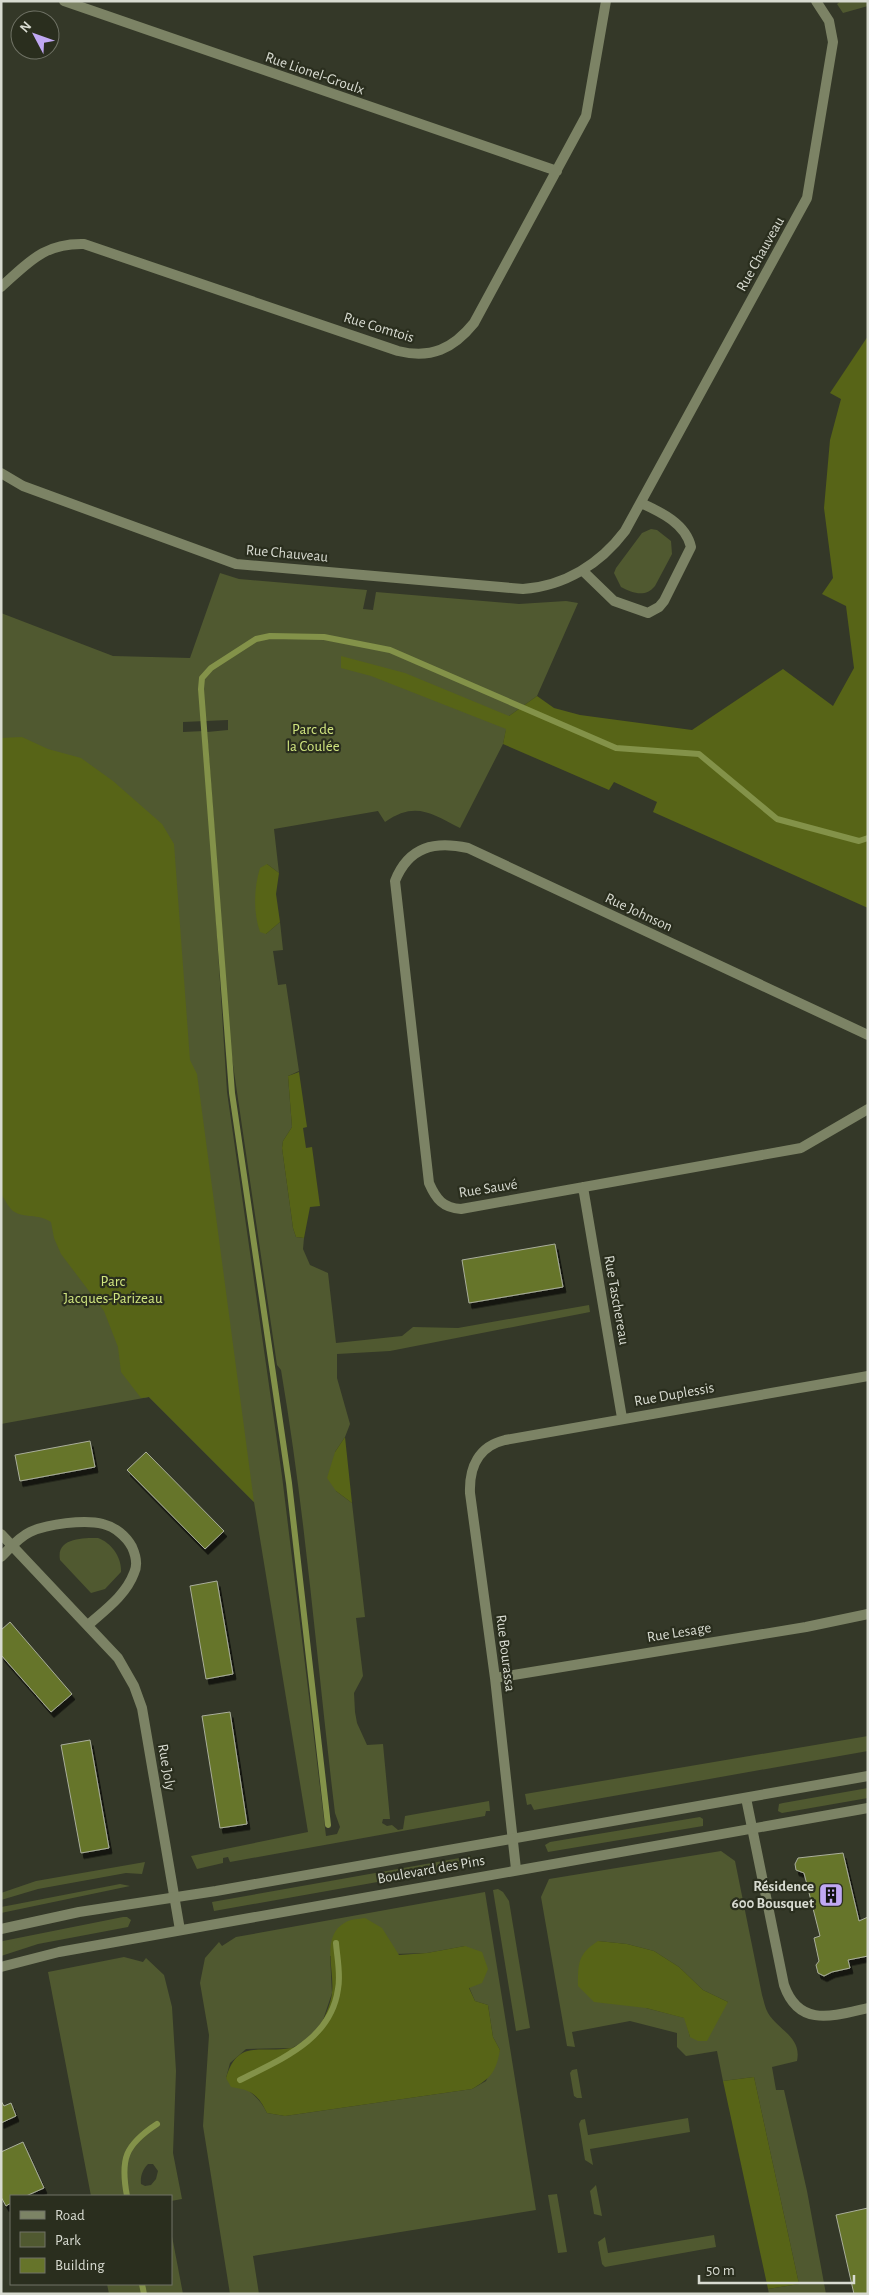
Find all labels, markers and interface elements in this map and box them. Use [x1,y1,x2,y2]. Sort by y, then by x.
north arrow [10,10,60,60]
text: N [17,19,34,35]
street label: Rue Lionel-Groulx [263,49,367,98]
street label: Rue Chauveau [734,214,787,294]
street label: Rue Comtois [342,310,416,345]
street label: Rue Chauveau [245,542,329,565]
park label: Parc de la Coulée [286,722,340,754]
street label: Rue Johnson [603,890,675,935]
street label: Rue Sauvé [458,1176,519,1201]
street label: Rue Taschereau [601,1254,632,1346]
park label: Parc Jacques-Parizeau [63,1274,163,1306]
street label: Rue Duplessis [633,1380,715,1409]
street label: Rue Bourassa [493,1614,518,1692]
street label: Rue Lesage [646,1620,712,1645]
street label: Rue Joly [155,1743,178,1792]
street label: Boulevard des Pins [376,1853,486,1886]
place label: Résidence 600 Bousquet [731,1879,814,1911]
building icon: Résidence 600 Bousquet [818,1882,844,1908]
legend [10,2195,172,2285]
text: Road [55,2208,85,2223]
text: Park [55,2233,81,2248]
scale bar [699,2252,854,2284]
text: Building [55,2258,105,2273]
text: 50 m [706,2263,735,2278]

